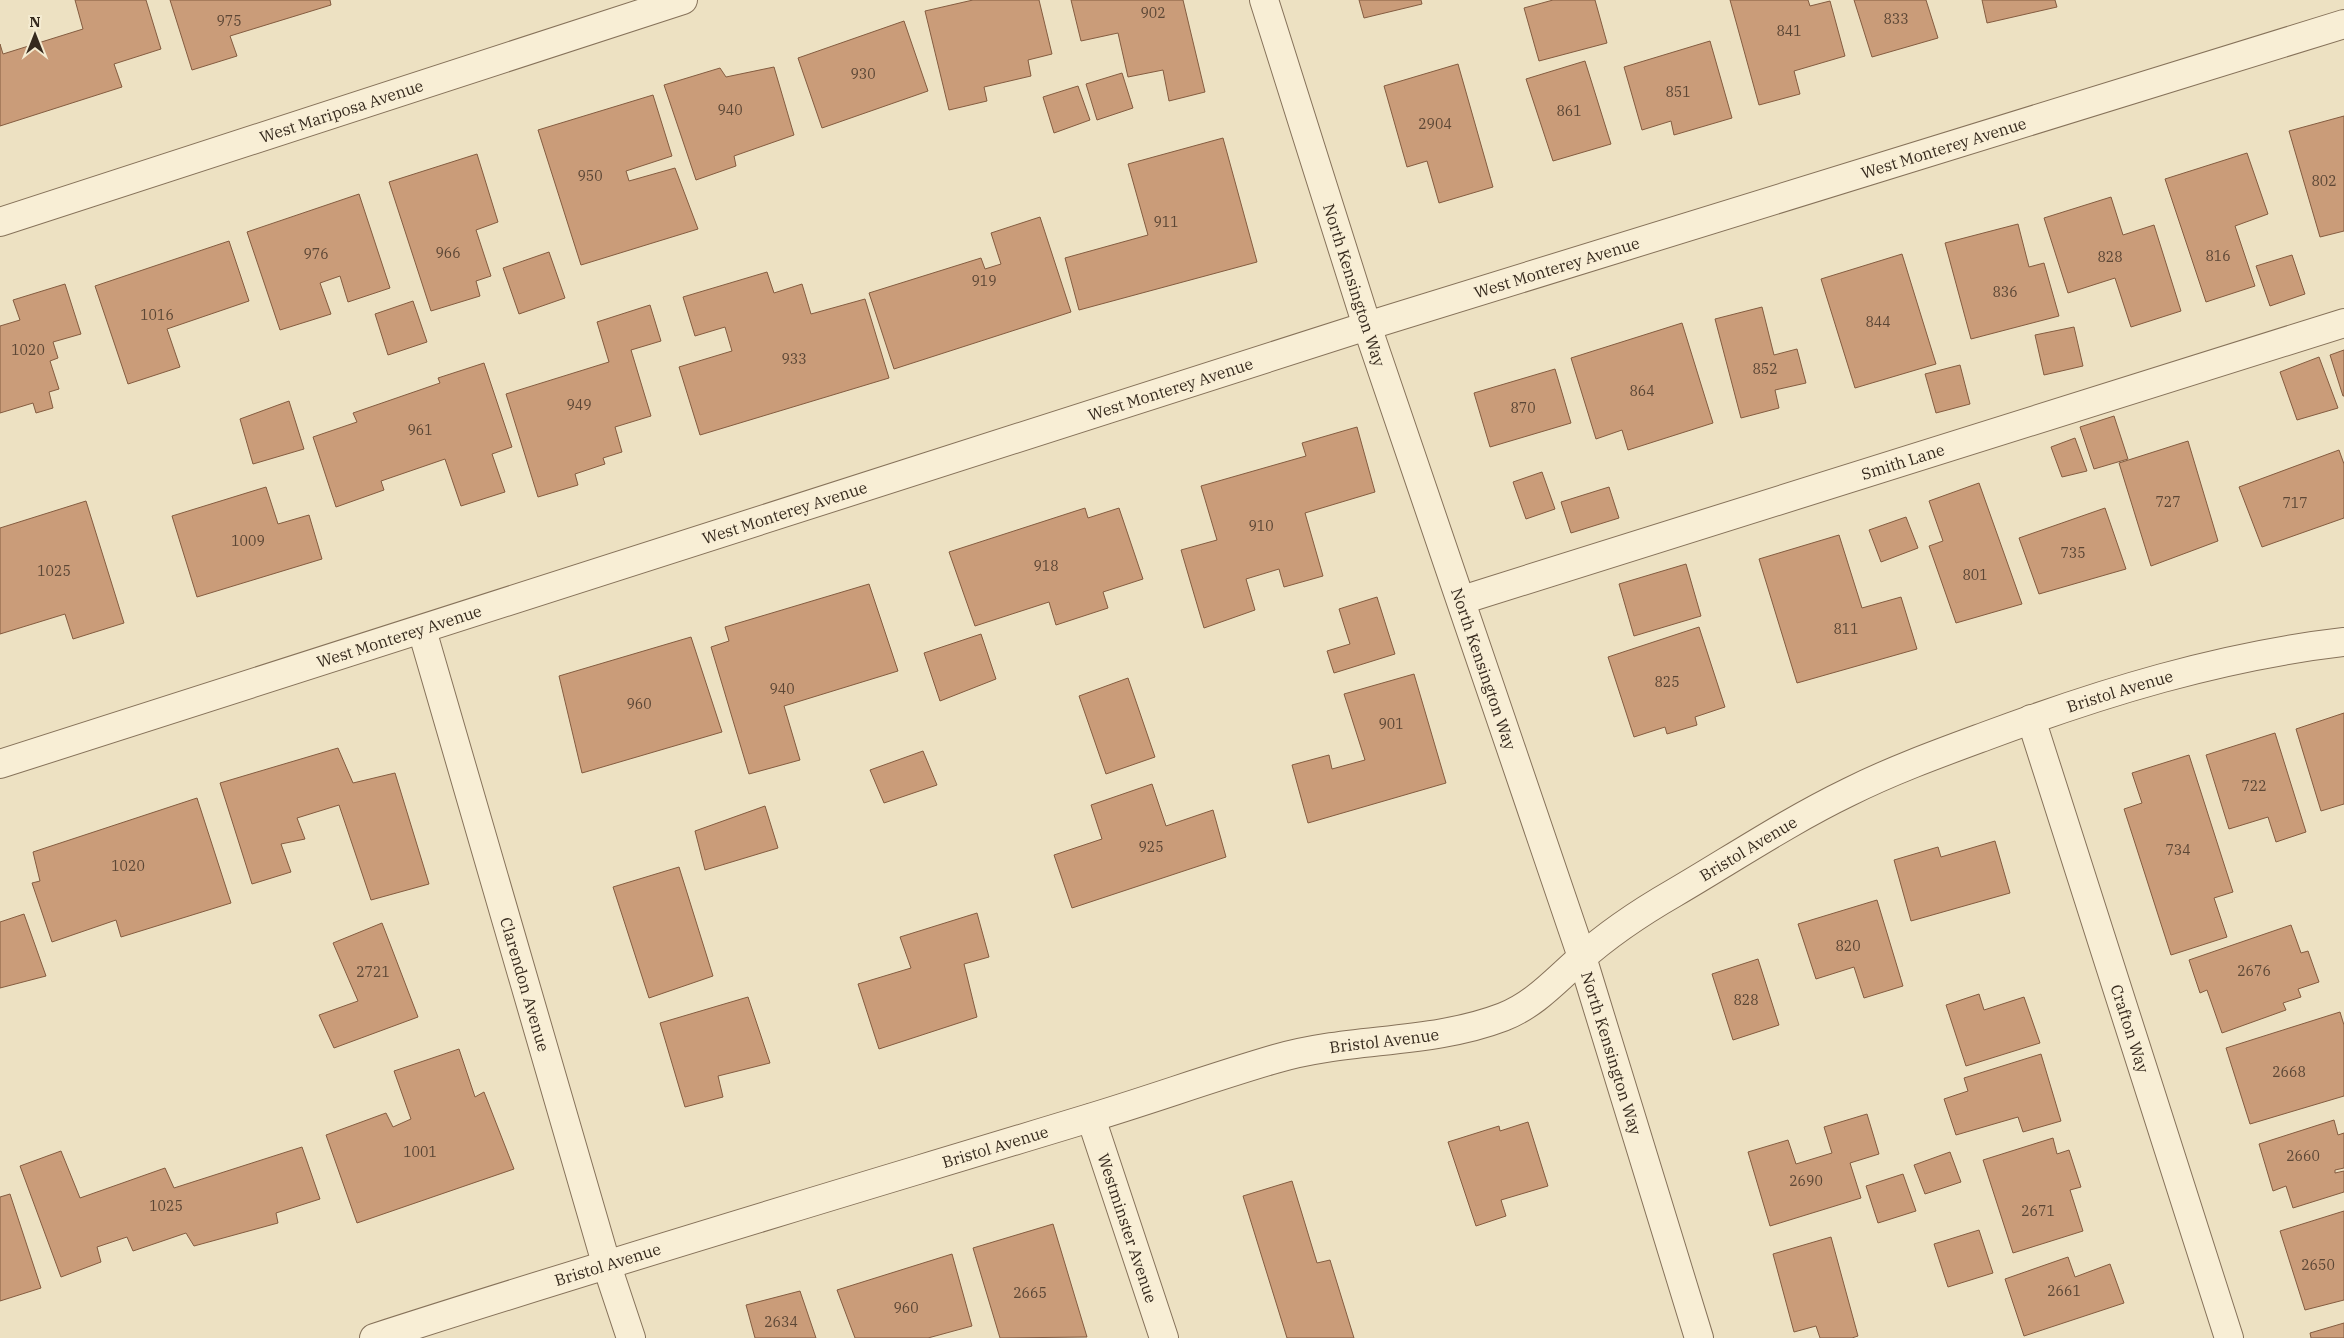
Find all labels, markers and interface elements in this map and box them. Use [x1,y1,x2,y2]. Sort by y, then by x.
house number: 902 [1140,4,1166,22]
north arrow [10,10,60,60]
house number: 833 [1883,10,1909,28]
house number: 975 [216,12,242,30]
text: N [29,13,41,31]
house number: 841 [1776,22,1802,40]
house number: 930 [850,65,876,83]
street label: West Mariposa Avenue [257,75,426,147]
house number: 851 [1665,83,1691,101]
house number: 940 [717,101,743,119]
house number: 861 [1556,102,1582,120]
street label: West Monterey Avenue [1858,113,2029,183]
house number: 2904 [1418,115,1452,133]
house number: 950 [577,167,603,185]
house number: 802 [2311,172,2337,190]
street label: North Kensington Way [1319,201,1390,369]
house number: 911 [1153,213,1179,231]
street label: West Monterey Avenue [1472,232,1642,302]
house number: 966 [435,244,461,262]
house number: 976 [303,245,329,263]
house number: 816 [2205,247,2231,265]
house number: 828 [2097,248,2123,266]
house number: 919 [971,272,997,290]
house number: 836 [1992,283,2018,301]
house number: 1016 [140,306,174,324]
house number: 844 [1865,313,1891,331]
house number: 1020 [11,341,45,359]
house number: 933 [781,350,807,368]
street label: West Monterey Avenue [1085,353,1255,425]
house number: 852 [1752,360,1778,378]
house number: 864 [1629,382,1655,400]
house number: 949 [566,396,592,414]
house number: 870 [1510,399,1536,417]
house number: 961 [407,421,433,439]
street label: Smith Lane [1859,439,1947,484]
street label: West Monterey Avenue [700,477,870,548]
house number: 727 [2155,493,2181,511]
house number: 717 [2282,494,2308,512]
house number: 910 [1248,517,1274,535]
house number: 1009 [231,532,265,550]
house number: 735 [2060,544,2086,562]
house number: 918 [1033,557,1059,575]
house number: 1025 [37,562,71,580]
house number: 801 [1962,566,1988,584]
street label: North Kensington Way [1447,585,1521,753]
street label: West Monterey Avenue [314,600,484,672]
house number: 811 [1833,620,1859,638]
street label: Bristol Avenue [2064,666,2175,717]
house number: 825 [1654,673,1680,691]
house number: 940 [769,680,795,698]
house number: 960 [626,695,652,713]
house number: 901 [1378,715,1404,733]
house number: 722 [2241,777,2267,795]
street label: Bristol Avenue [1696,812,1800,886]
house number: 925 [1138,838,1164,856]
house number: 734 [2165,841,2191,859]
house number: 1020 [111,857,145,875]
street label: Clarendon Avenue [496,915,554,1054]
house number: 820 [1835,937,1861,955]
house number: 2676 [2237,962,2271,980]
house number: 2721 [356,963,390,981]
street label: North Kensington Way [1577,969,1646,1138]
street label: Crafton Way [2107,982,2154,1076]
house number: 828 [1733,991,1759,1009]
street label: Bristol Avenue [1328,1024,1440,1057]
house number: 2668 [2272,1063,2306,1081]
street label: Bristol Avenue [940,1121,1051,1172]
house number: 1001 [403,1143,437,1161]
house number: 2660 [2286,1147,2320,1165]
street label: Westminster Avenue [1093,1151,1162,1305]
house number: 2690 [1789,1172,1823,1190]
house number: 1025 [149,1197,183,1215]
house number: 2671 [2021,1202,2055,1220]
street label: Bristol Avenue [552,1239,663,1290]
house number: 2650 [2301,1256,2335,1274]
house number: 2661 [2047,1282,2081,1300]
house number: 2665 [1013,1284,1047,1302]
house number: 960 [893,1299,919,1317]
house number: 2634 [764,1313,798,1331]

